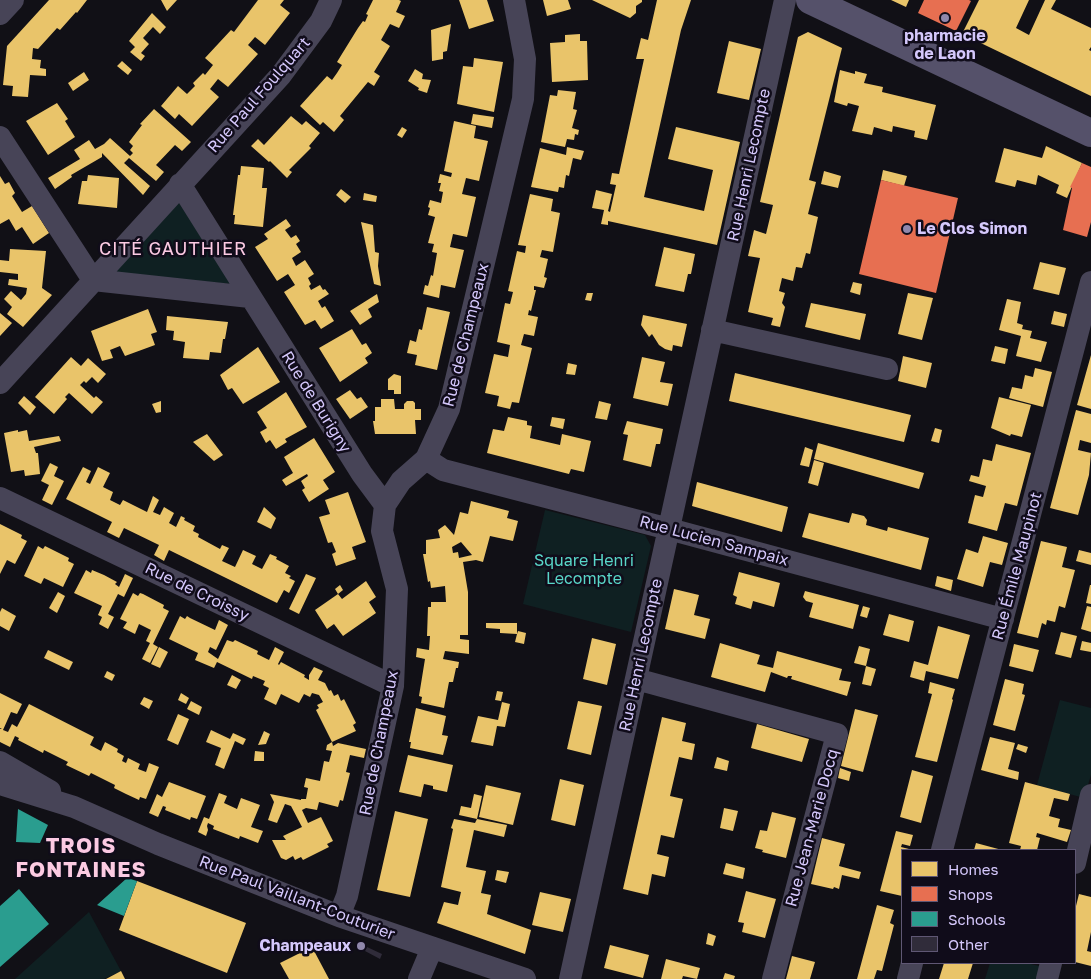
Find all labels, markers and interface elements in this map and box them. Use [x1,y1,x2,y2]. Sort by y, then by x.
marker: pharmacie de Laon [939,12,951,24]
place label: pharmacie de Laon [904,26,986,64]
street label: Rue Paul Foulquart [204,33,314,157]
street label: Rue Henri Lecompte [723,87,775,243]
place label: Le Clos Simon [917,219,1027,239]
marker: Le Clos Simon [901,223,913,235]
district label: CITÉ GAUTHIER [97,238,249,260]
street label: Rue de Champeaux [439,261,493,409]
street label: Rue de Burigny [277,348,355,456]
street label: Rue Émile Maupinot [988,490,1046,642]
street label: Rue Lucien Sampaix [637,512,791,570]
park label: Square Henri Lecompte [534,551,634,589]
street label: Rue de Croissy [142,559,252,625]
street label: Rue Henri Lecompte [615,577,667,733]
street label: Rue de Champeaux [356,669,402,817]
street label: Rue Jean-Marie Docq [782,747,842,909]
district label: TROIS FONTAINES [14,833,148,883]
legend [901,849,1076,964]
street label: Rue Paul Vaillant-Couturier [196,852,398,944]
text: Homes [948,860,998,878]
text: Shops [948,885,993,903]
text: Schools [948,910,1006,928]
text: Other [948,935,989,953]
place label: Champeaux [259,936,351,956]
marker: Champeaux [355,940,367,952]

